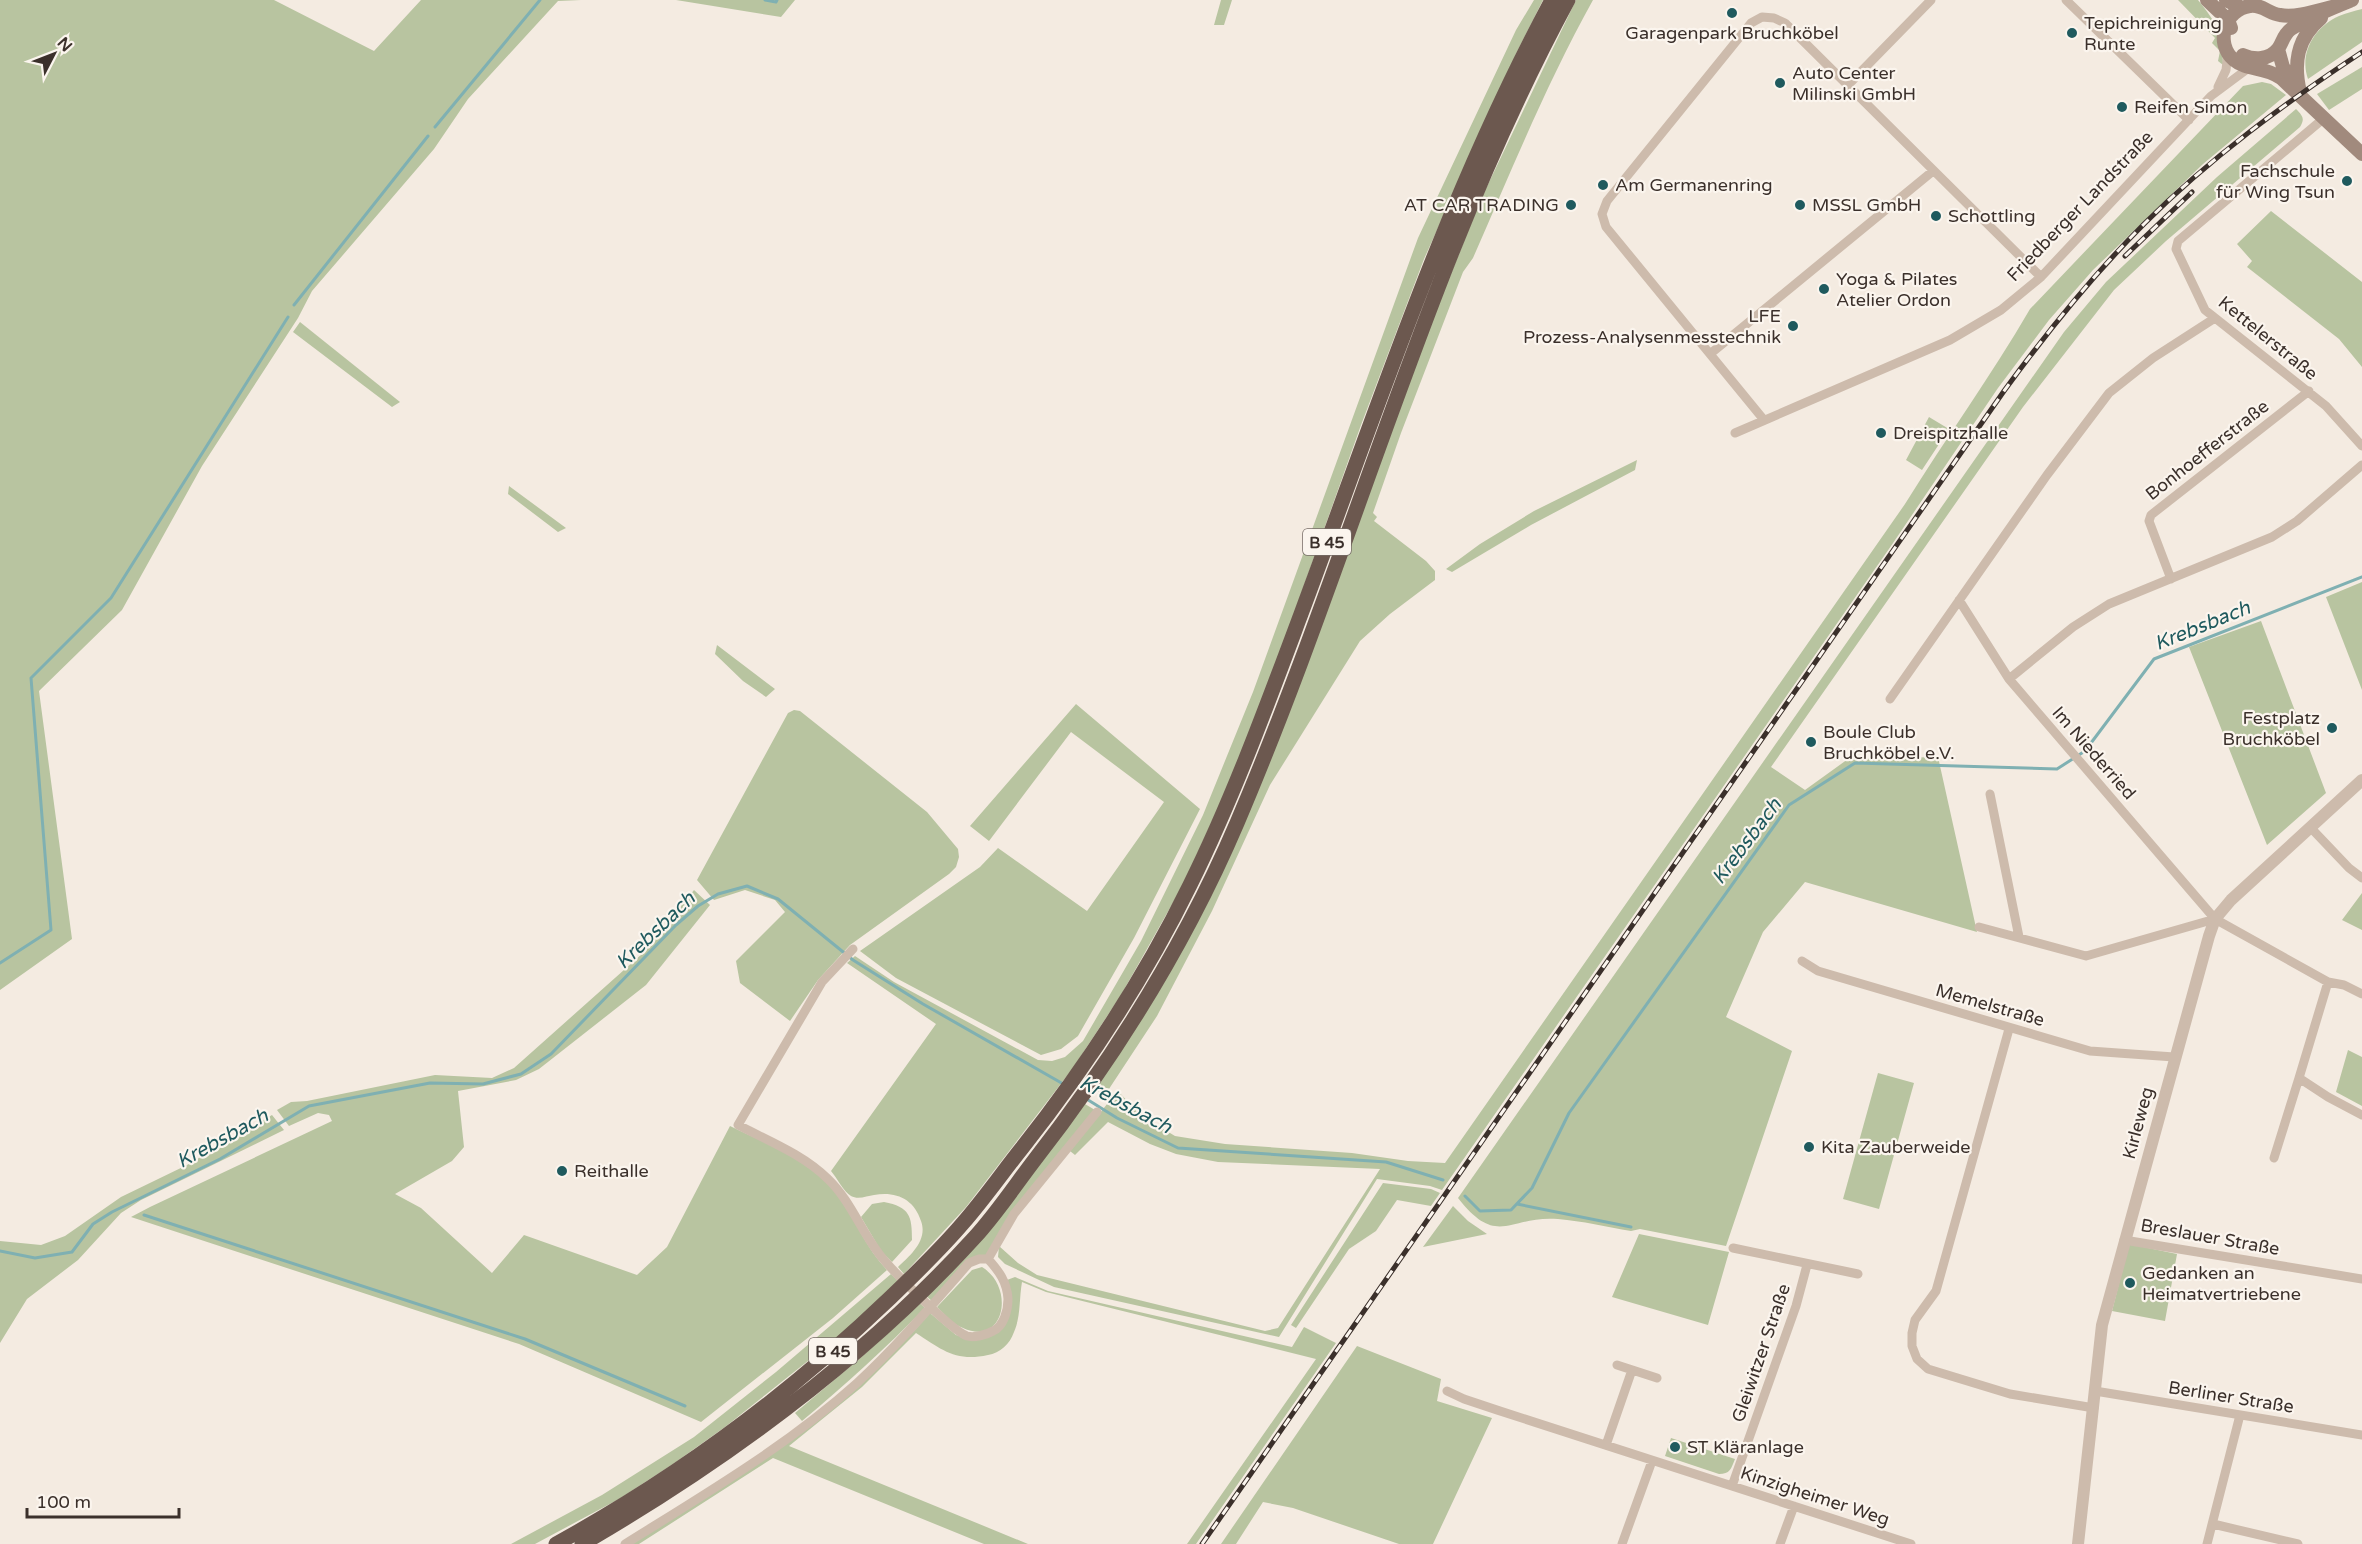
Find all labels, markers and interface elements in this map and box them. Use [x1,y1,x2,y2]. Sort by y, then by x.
marker: Garagenpark Bruchköbel [1725,6,1739,20]
place label: Tepichreinigung Runte [2084,12,2222,55]
place label: Garagenpark Bruchköbel [1625,22,1839,44]
north arrow [24,24,84,84]
marker: Tepichreinigung Runte [2065,26,2079,40]
text: N [53,33,76,56]
place label: Auto Center Milinski GmbH [1792,62,1916,105]
marker: Auto Center Milinski GmbH [1773,76,1787,90]
place label: Reifen Simon [2134,96,2248,118]
marker: Reifen Simon [2115,100,2129,114]
street label: Friedberger Landstraße [2002,126,2158,286]
place label: Fachschule für Wing Tsun [2216,160,2335,203]
place label: Am Germanenring [1615,174,1773,196]
marker: Fachschule für Wing Tsun [2340,174,2354,188]
marker: Am Germanenring [1596,178,1610,192]
place label: AT CAR TRADING [1404,194,1559,216]
place label: MSSL GmbH [1812,194,1921,216]
marker: AT CAR TRADING [1564,198,1578,212]
marker: MSSL GmbH [1793,198,1807,212]
place label: Schottling [1948,205,2036,227]
marker: Schottling [1929,209,1943,223]
place label: Yoga & Pilates Atelier Ordon [1836,268,1958,311]
marker: Yoga & Pilates Atelier Ordon [1817,282,1831,296]
street label: Kettelerstraße [2214,291,2322,385]
place label: LFE Prozess-Analysenmesstechnik [1523,305,1781,348]
marker: LFE Prozess-Analysenmesstechnik [1786,319,1800,333]
street label: Bonhoefferstraße [2141,395,2273,505]
place label: Dreispitzhalle [1893,422,2008,444]
marker: Dreispitzhalle [1874,426,1888,440]
road number: B 45 [1303,529,1351,555]
water label: Krebsbach [2151,596,2254,656]
street label: Im Niederried [2047,702,2141,804]
place label: Festplatz Bruchköbel [2223,707,2320,750]
place label: Boule Club Bruchköbel e.V. [1823,721,1955,764]
marker: Festplatz Bruchköbel [2325,721,2339,735]
marker: Boule Club Bruchköbel e.V. [1804,735,1818,749]
water label: Krebsbach [1707,793,1787,889]
water label: Krebsbach [611,886,701,974]
street label: Memelstraße [1933,979,2047,1031]
water label: Krebsbach [1075,1071,1176,1140]
street label: Kirleweg [2118,1085,2158,1161]
water label: Krebsbach [172,1103,273,1174]
place label: Kita Zauberweide [1821,1136,1971,1158]
marker: Kita Zauberweide [1802,1140,1816,1154]
place label: Reithalle [574,1160,649,1182]
marker: Reithalle [555,1164,569,1178]
street label: Breslauer Straße [2139,1214,2281,1260]
place label: Gedanken an Heimatvertriebene [2142,1262,2301,1305]
marker: Gedanken an Heimatvertriebene [2123,1276,2137,1290]
street label: Gleiwitzer Straße [1727,1281,1795,1425]
road number: B 45 [809,1338,857,1364]
street label: Berliner Straße [2167,1376,2295,1418]
place label: ST Kläranlage [1687,1436,1804,1458]
marker: ST Kläranlage [1668,1440,1682,1454]
street label: Kinzigheimer Weg [1738,1462,1892,1530]
scale bar [27,1481,178,1519]
text: 100 m [36,1491,91,1513]

